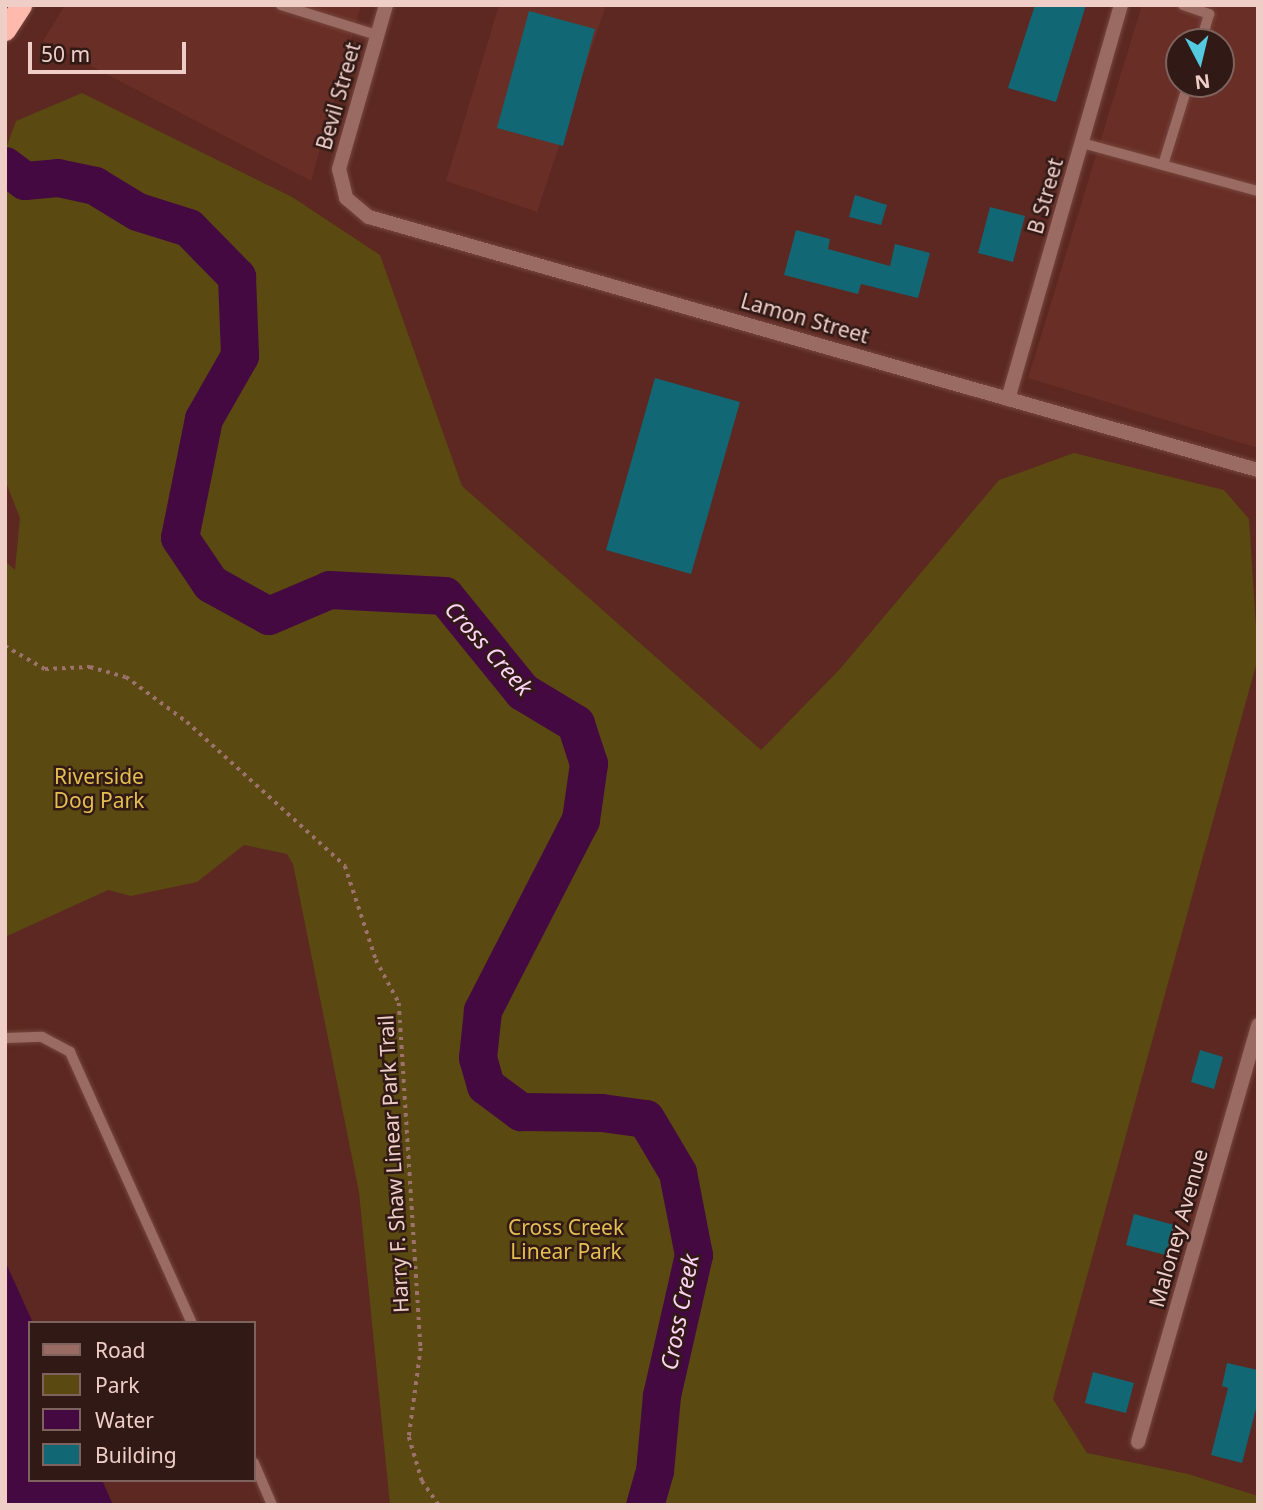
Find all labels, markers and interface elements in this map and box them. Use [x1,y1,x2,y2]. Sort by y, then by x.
scale bar [32,28,189,72]
north arrow [1165,28,1235,98]
street label: Bevil Street [311,39,365,153]
text: 50 m [41,40,90,68]
text: N [1193,68,1212,96]
street label: B Street [1022,155,1068,237]
street label: Lamon Street [738,288,872,348]
water label: Cross Creek [439,595,539,701]
park label: Riverside Dog Park [54,763,144,813]
street label: Harry F. Shaw Linear Park Trail [373,1014,413,1314]
street label: Maloney Avenue [1143,1146,1213,1310]
park label: Cross Creek Linear Park [508,1214,624,1264]
water label: Cross Creek [654,1252,704,1372]
legend [28,1321,256,1482]
text: Road [95,1336,145,1364]
text: Park [95,1371,139,1399]
text: Water [95,1406,154,1434]
text: Building [95,1441,177,1469]

